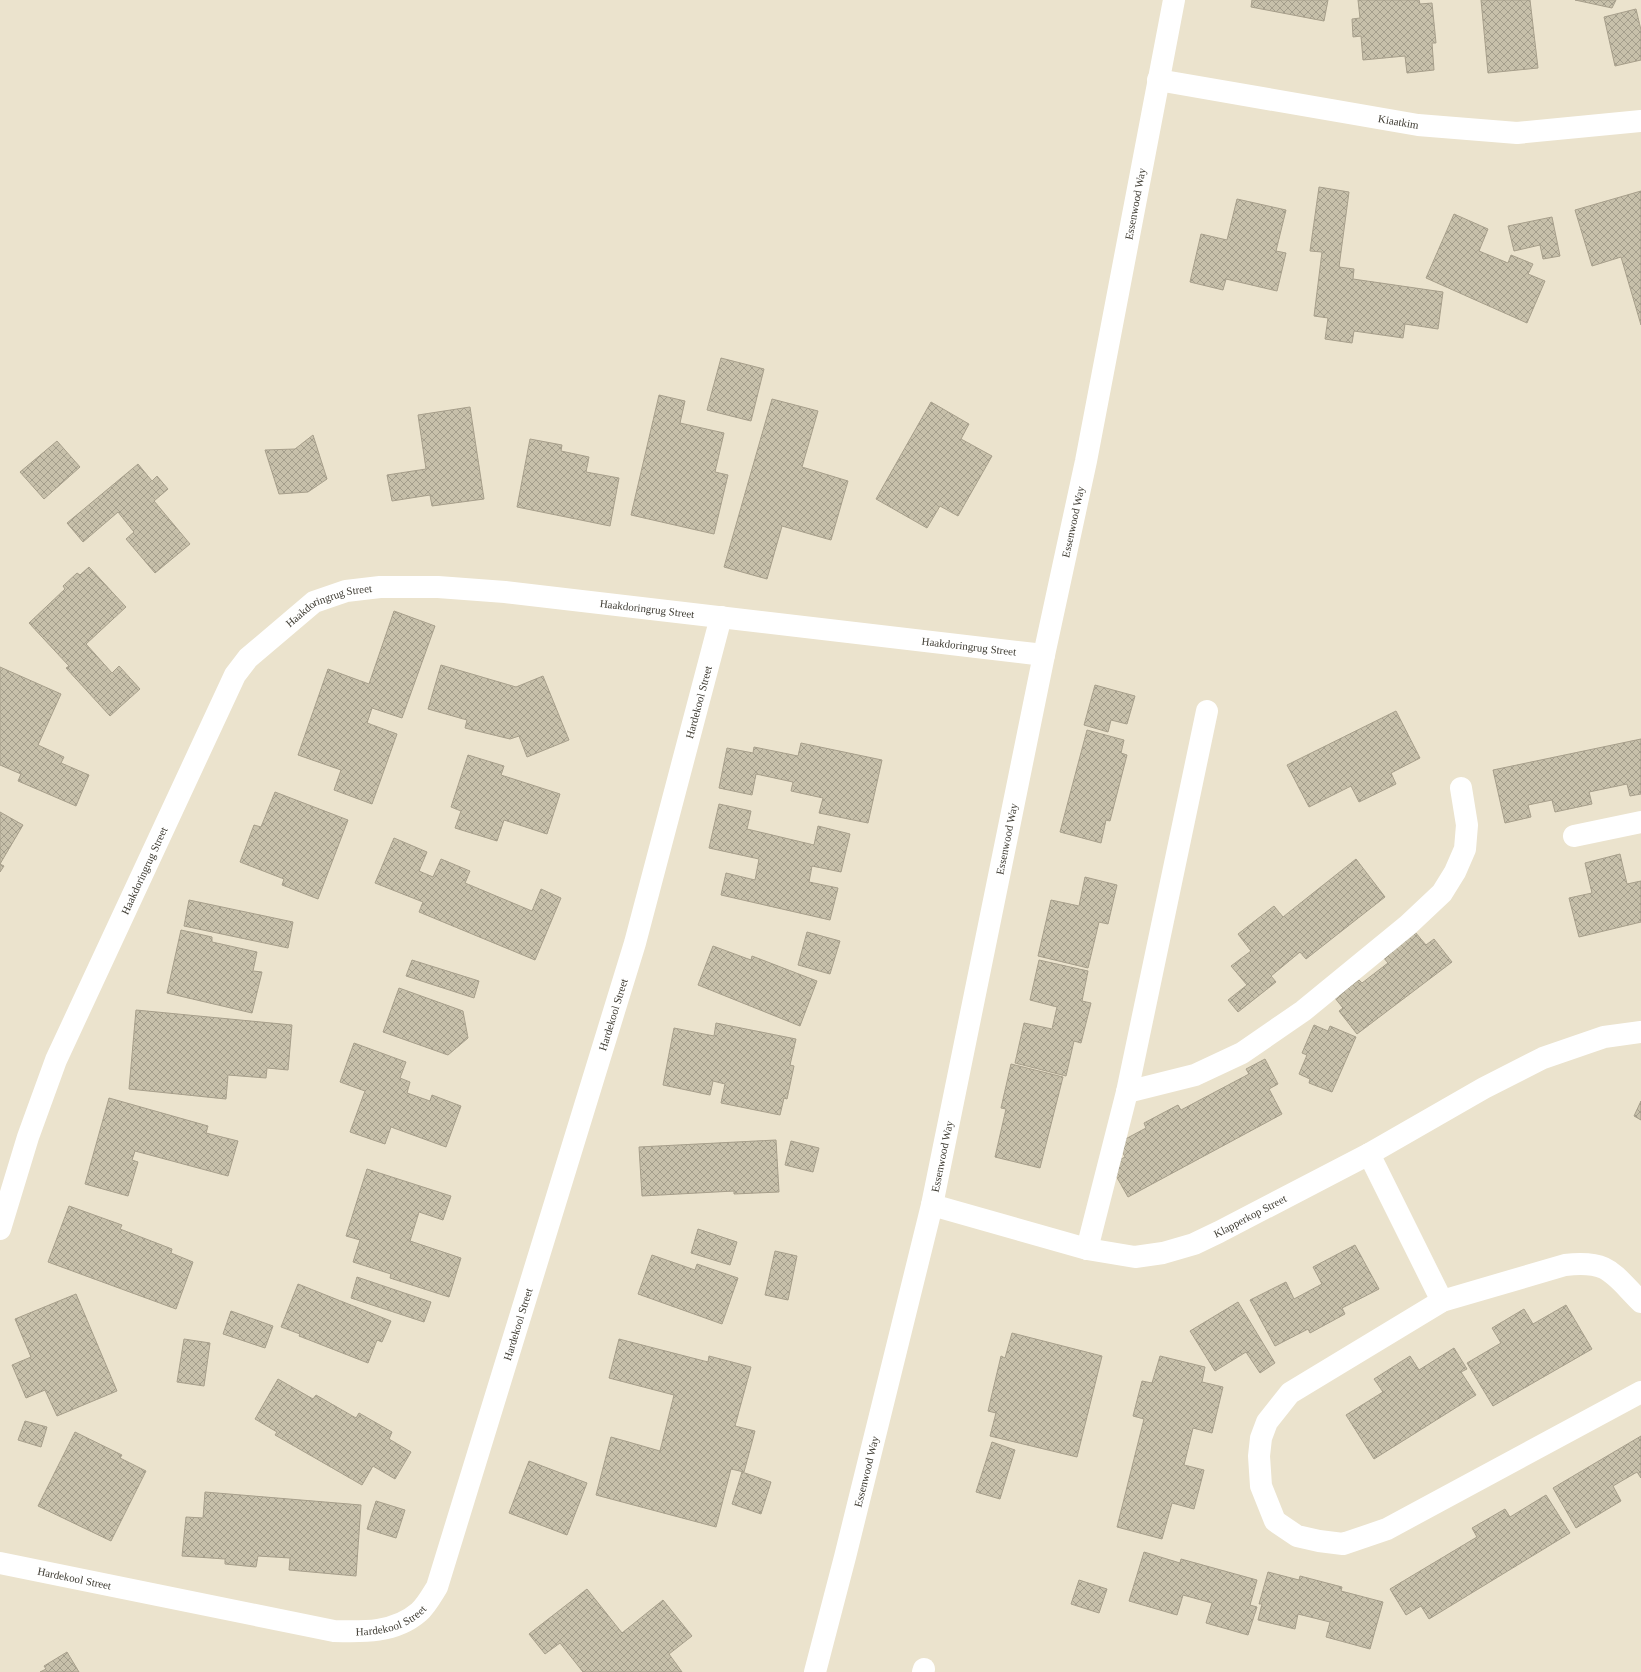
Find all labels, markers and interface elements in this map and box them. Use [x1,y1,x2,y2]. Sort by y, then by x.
street label: Kiaatkim [1377,112,1420,131]
street label: Essenwood Way [1122,167,1148,241]
street label: Essenwood Way [1059,485,1086,559]
street label: Haakdoringrug Street [283,582,373,629]
street label: Haakdoringrug Street [599,597,695,620]
street label: Haakdoringrug Street [921,635,1017,658]
street label: Hardekool Street [683,664,714,740]
street label: Essenwood Way [993,802,1020,876]
street label: Haakdoringrug Street [119,825,170,916]
street label: Hardekool Street [596,977,630,1052]
street label: Essenwood Way [929,1119,955,1193]
street label: Klapperkop Street [1212,1192,1288,1240]
street label: Hardekool Street [501,1287,535,1362]
street label: Essenwood Way [852,1434,881,1508]
street label: Hardekool Street [37,1565,112,1592]
street label: Hardekool Street [356,1603,429,1637]

